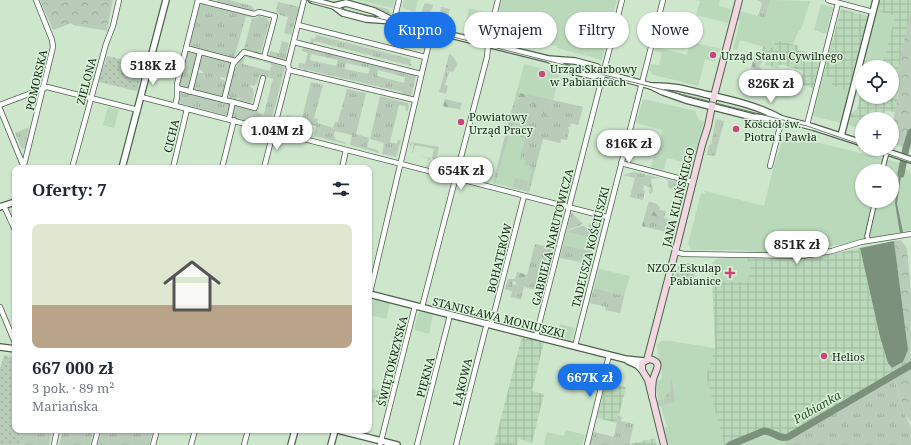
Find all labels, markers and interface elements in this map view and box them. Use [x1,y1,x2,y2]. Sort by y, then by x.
chip: Kupno [384,12,456,48]
chip: Wynajem [464,12,557,48]
chip: Filtry [565,12,629,48]
chip: Nowe [637,12,703,48]
street label: POMORSKA [22,48,50,112]
place label: Urząd Stanu Cywilnego [721,48,843,63]
marker: Urząd Stanu Cywilnego [708,50,718,60]
pin: 518K zł [116,52,190,86]
street label: ZIELONA [72,55,100,106]
text: 518K zł [130,56,176,74]
map controls [855,60,899,208]
button: locate [855,60,899,104]
place label: Urząd Skarbowy w Pabianicach [550,61,638,89]
marker: Urząd Skarbowy w Pabianicach [537,69,547,79]
pin: 826K zł [734,70,808,104]
text: 826K zł [748,74,794,92]
place label: Powiatowy Urząd Pracy [469,109,534,137]
button: + [855,112,899,156]
place label: Kościół św. Piotra i Pawła [744,116,817,144]
street label: CICHA [160,117,182,154]
pin: 1.04M zł [236,117,318,151]
marker: Powiatowy Urząd Pracy [456,117,466,127]
text: 1.04M zł [250,121,304,139]
marker: Kościół św. Piotra i Pawła [731,124,741,134]
pin: 816K zł [592,130,666,164]
text: 816K zł [606,134,652,152]
street label: JANA KILIŃSKIEGO [658,146,698,249]
pin: 654K zł [424,157,498,191]
text: 654K zł [438,161,484,179]
button: − [855,164,899,208]
street label: GABRIELA NARUTOWICZA [528,167,576,307]
text: Oferty: 7 [32,178,107,201]
icon: filters [330,178,352,200]
street label: TADEUSZA KOŚCIUSZKI [568,185,612,309]
street label: BOHATERÓW [483,221,515,294]
pin: 851K zł [760,231,834,265]
text: 851K zł [774,235,820,253]
icon: home [156,250,228,322]
place label: NZOZ Eskulap Pabianice [647,260,721,288]
marker: NZOZ Eskulap Pabianice [724,267,736,279]
street label: STANISŁAWA MONIUSZKI [431,293,567,341]
street label: ŚWIĘTOKRZYSKA [374,314,411,408]
place label: Helios [832,349,865,364]
marker: Helios [819,351,829,361]
street label: PIĘKNA [412,355,438,399]
text: 667 000 zł [32,356,113,379]
street label: ŁĄKOWA [449,356,475,407]
pin: 667K zł [553,364,627,398]
text: 667K zł [567,368,613,386]
text: 3 pok. · 89 m² [32,379,114,397]
water label: Pabianka [789,386,844,428]
text: Mariańska [32,397,98,415]

